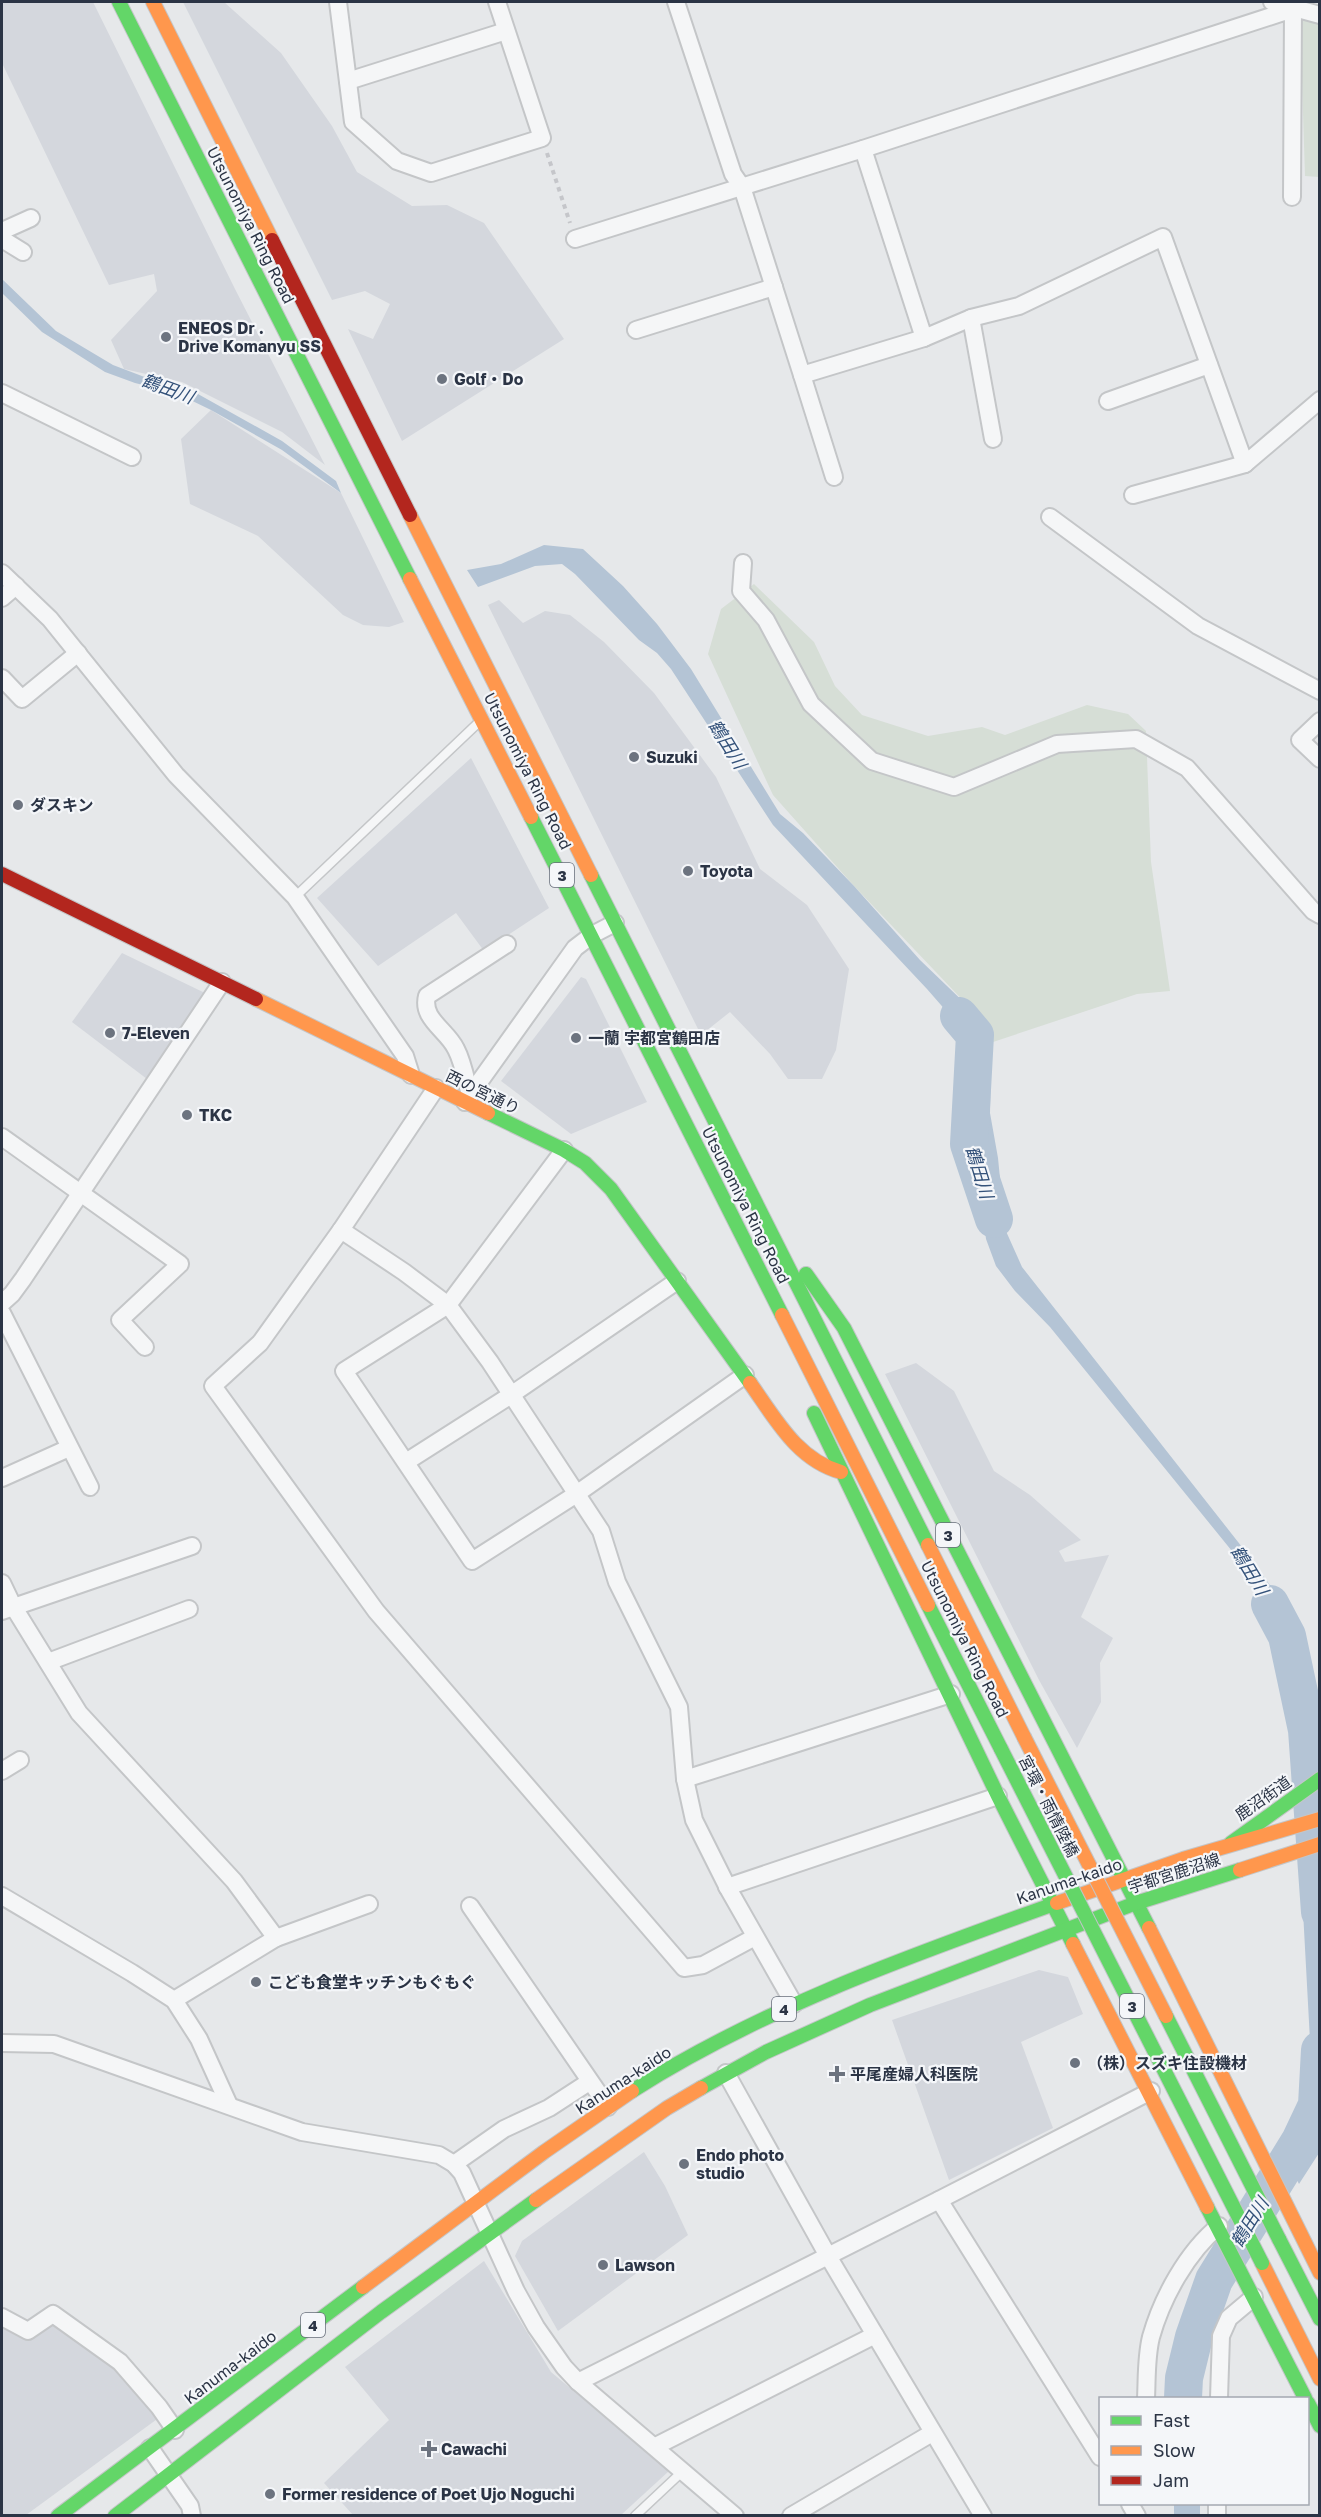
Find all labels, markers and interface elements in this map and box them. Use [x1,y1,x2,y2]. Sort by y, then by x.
street label: Utsunomiya Ring Road [203,143,299,307]
place label: ENEOS Dr . Drive Komanyu SS [178,318,321,356]
marker: ENEOS Dr . Drive Komanyu SS [159,330,173,344]
water label: 鶴田川 [139,368,199,408]
place label: Golf・Do [454,369,524,389]
marker: Golf・Do [435,372,449,386]
street label: Utsunomiya Ring Road [480,689,576,853]
water label: 鶴田川 [704,715,753,774]
place label: Suzuki [646,747,698,767]
marker: Suzuki [627,750,641,764]
place label: ダスキン [30,795,94,815]
marker: ダスキン [11,798,25,812]
place label: Toyota [700,861,753,881]
road number: 3 [550,863,574,887]
marker: Toyota [681,864,695,878]
place label: 7-Eleven [122,1023,190,1043]
marker: 7-Eleven [103,1026,117,1040]
place label: 一蘭 宇都宮鶴田店 [588,1028,720,1048]
marker: 一蘭 宇都宮鶴田店 [569,1031,583,1045]
street label: 西の宮通り [443,1065,523,1119]
place label: TKC [199,1105,232,1125]
marker: TKC [180,1108,194,1122]
street label: Utsunomiya Ring Road [698,1123,794,1287]
water label: 鶴田川 [962,1143,999,1203]
road number: 3 [936,1523,960,1547]
water label: 鶴田川 [1227,1541,1274,1601]
street label: Utsunomiya Ring Road [917,1557,1013,1721]
street label: 宮環・雨情陸橋 [1015,1752,1083,1860]
street label: 鹿沼街道 [1231,1771,1295,1825]
street label: 宇都宮鹿沼線 [1125,1849,1223,1897]
street label: Kanuma-kaido [1014,1854,1124,1908]
place label: こども食堂キッチンもぐもぐ [268,1972,476,1992]
marker: こども食堂キッチンもぐもぐ [249,1975,263,1989]
road number: 3 [1120,1994,1144,2018]
road number: 4 [772,1997,796,2021]
street label: Kanuma-kaido [571,2042,675,2118]
place label: （株）スズキ住設機材 [1087,2053,1247,2073]
marker: （株）スズキ住設機材 [1068,2056,1082,2070]
place label: 平尾産婦人科医院 [850,2064,978,2084]
marker: 平尾産婦人科医院 [828,2065,846,2083]
place label: Endo photo studio [696,2145,785,2183]
marker: Endo photo studio [677,2157,691,2171]
water label: 鶴田川 [1225,2192,1274,2251]
place label: Lawson [615,2255,675,2275]
marker: Lawson [596,2258,610,2272]
road number: 4 [301,2313,325,2337]
street label: Kanuma-kaido [180,2326,280,2408]
legend [1099,2397,1309,2505]
text: Fast [1153,2409,1190,2431]
place label: Cawachi [441,2439,507,2459]
text: Slow [1153,2439,1196,2461]
marker: Cawachi [422,2442,436,2456]
text: Jam [1153,2469,1189,2491]
place label: Former residence of Poet Ujo Noguchi [282,2484,575,2504]
marker: Former residence of Poet Ujo Noguchi [263,2487,277,2501]

